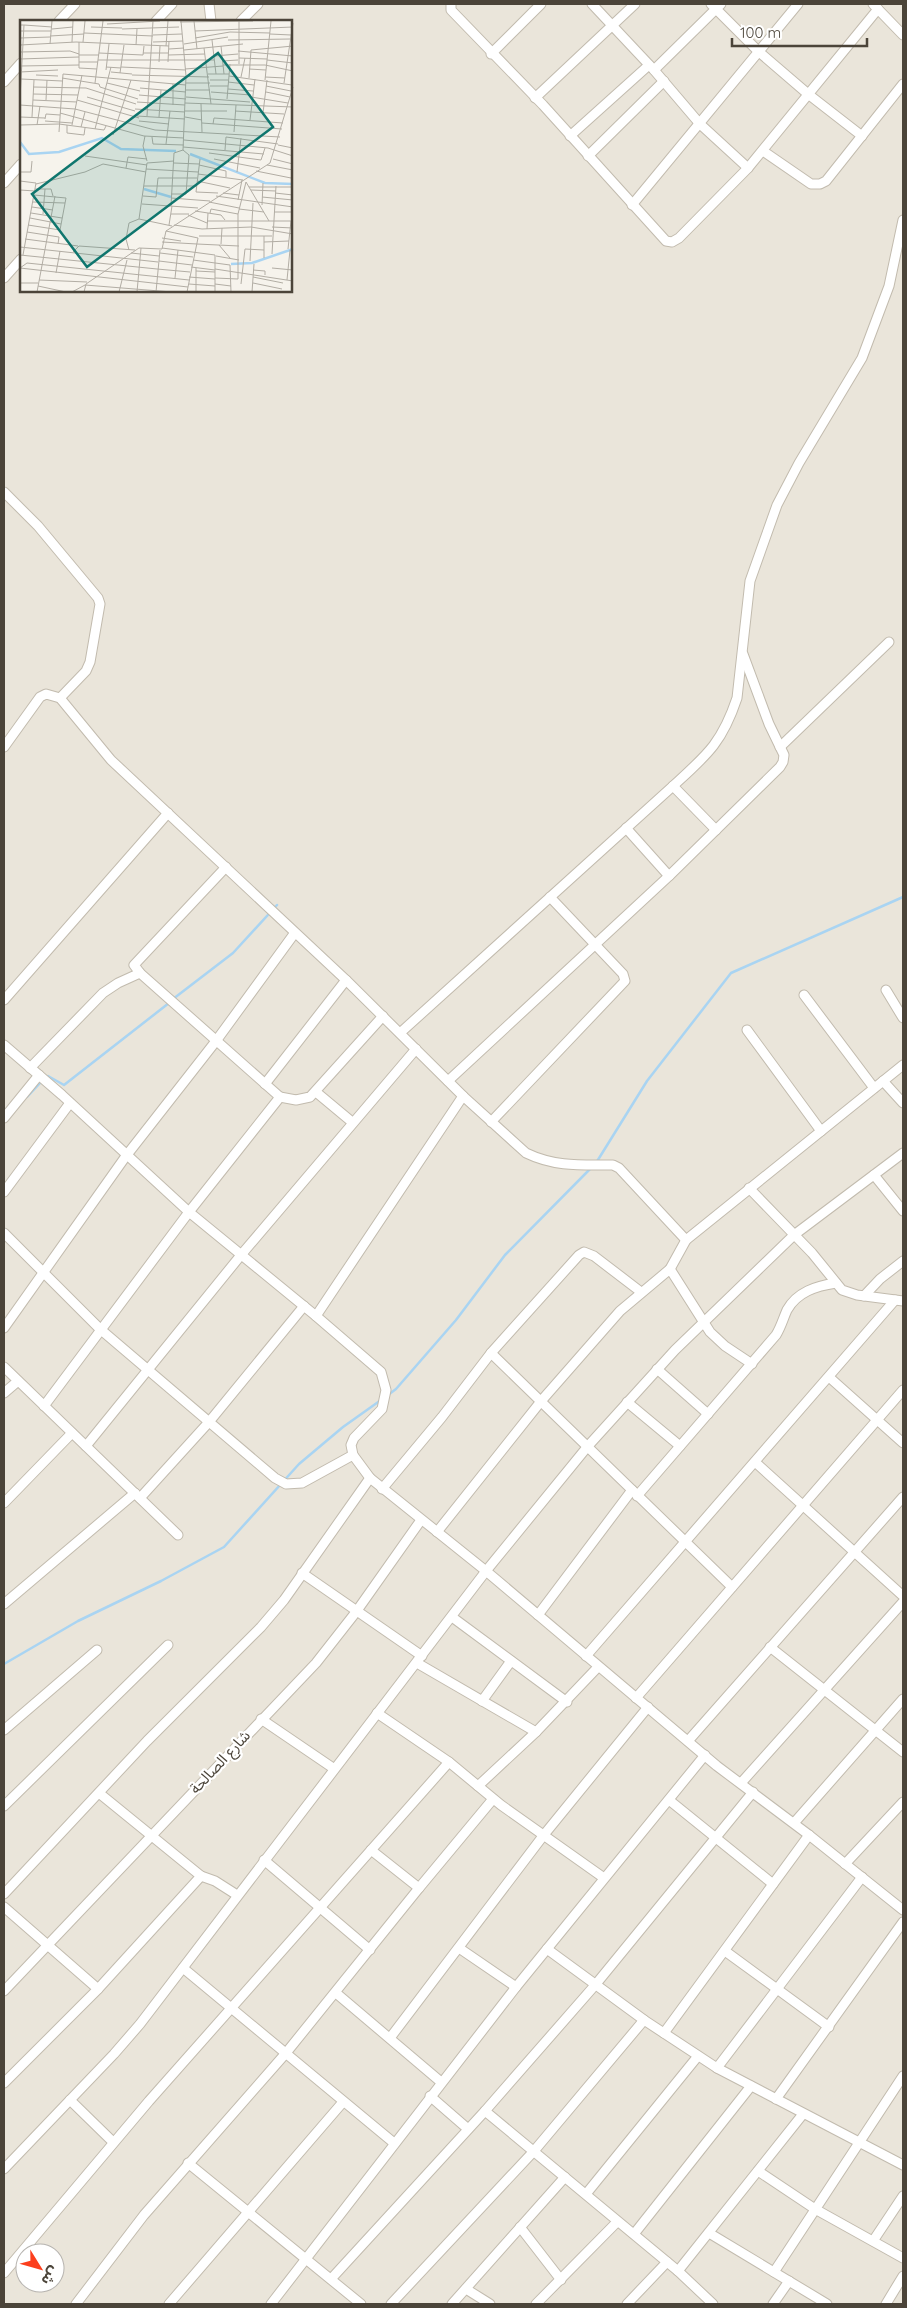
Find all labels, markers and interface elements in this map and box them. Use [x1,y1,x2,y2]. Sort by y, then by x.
scale bar [732,15,867,47]
inset map [20,20,292,292]
text: 100 m [740,23,781,42]
street label: شارع الصالحة [185,1726,256,1799]
north arrow [15,2243,65,2293]
text: ش [37,2263,63,2289]

